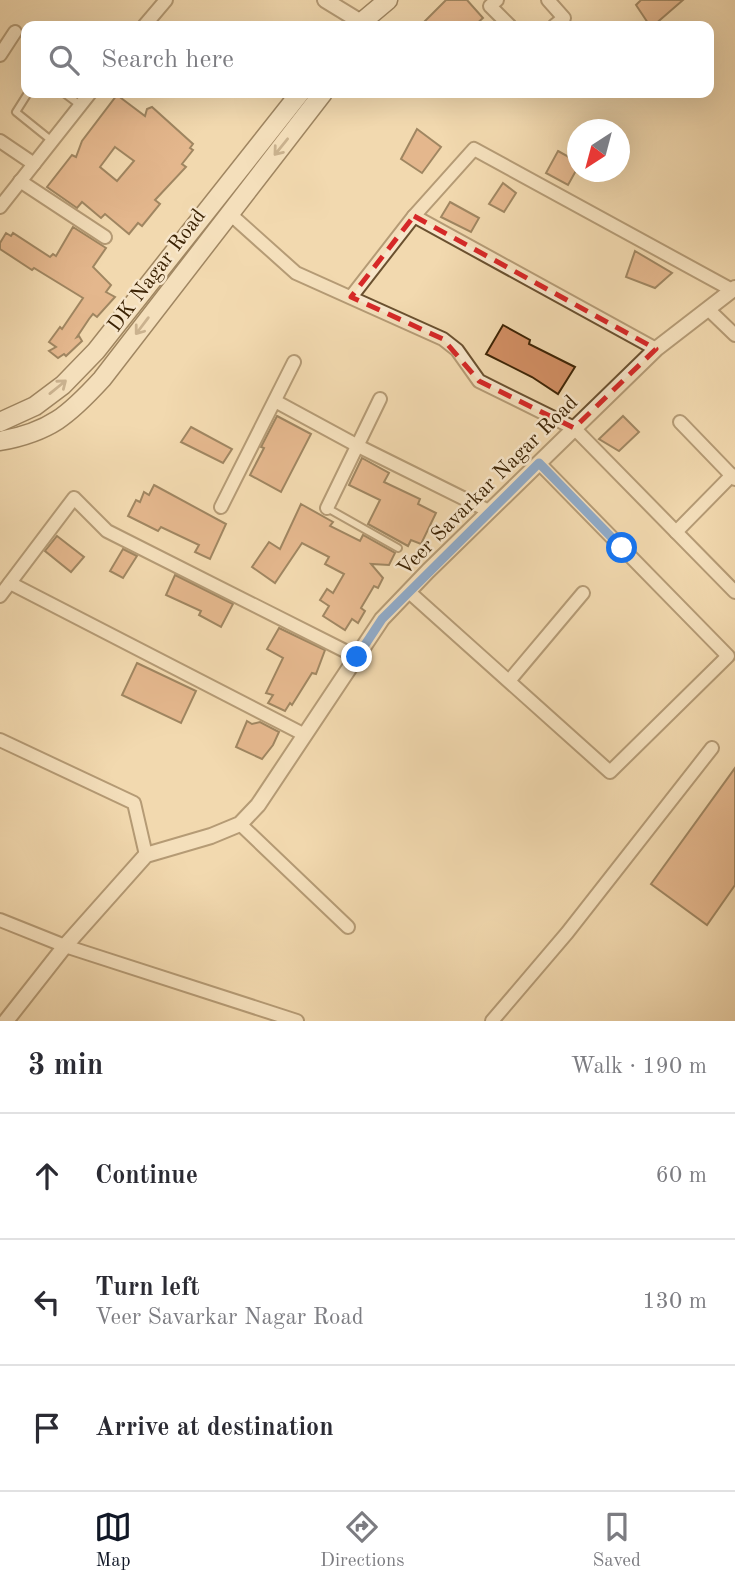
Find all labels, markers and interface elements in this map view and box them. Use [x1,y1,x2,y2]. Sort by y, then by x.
search box [21,21,714,98]
icon: search [45,41,83,79]
text: Search here [101,47,234,73]
north arrow [567,119,630,182]
one-way arrow [274,137,289,155]
street label: DK Nagar Road [104,206,210,336]
one-way arrow [134,317,149,335]
one-way arrow [49,380,67,395]
street label: Veer Savarkar Nagar Road [394,392,582,580]
route start [606,532,637,563]
route end [341,641,372,672]
text: 3 min [28,1051,103,1081]
text: Walk · 190 m [571,1055,707,1078]
icon: ahead [28,1157,66,1195]
text: Continue [95,1163,198,1189]
text: 60 m [656,1164,707,1187]
text: Turn left [95,1275,200,1301]
icon: left [28,1283,66,1321]
text: 130 m [642,1290,707,1313]
text: Veer Savarkar Nagar Road [95,1306,364,1329]
icon: arrive [28,1409,66,1447]
text: Arrive at destination [95,1415,334,1441]
tab: Map [94,1508,132,1573]
tab: Directions [320,1508,405,1573]
tab: Saved [593,1508,641,1573]

